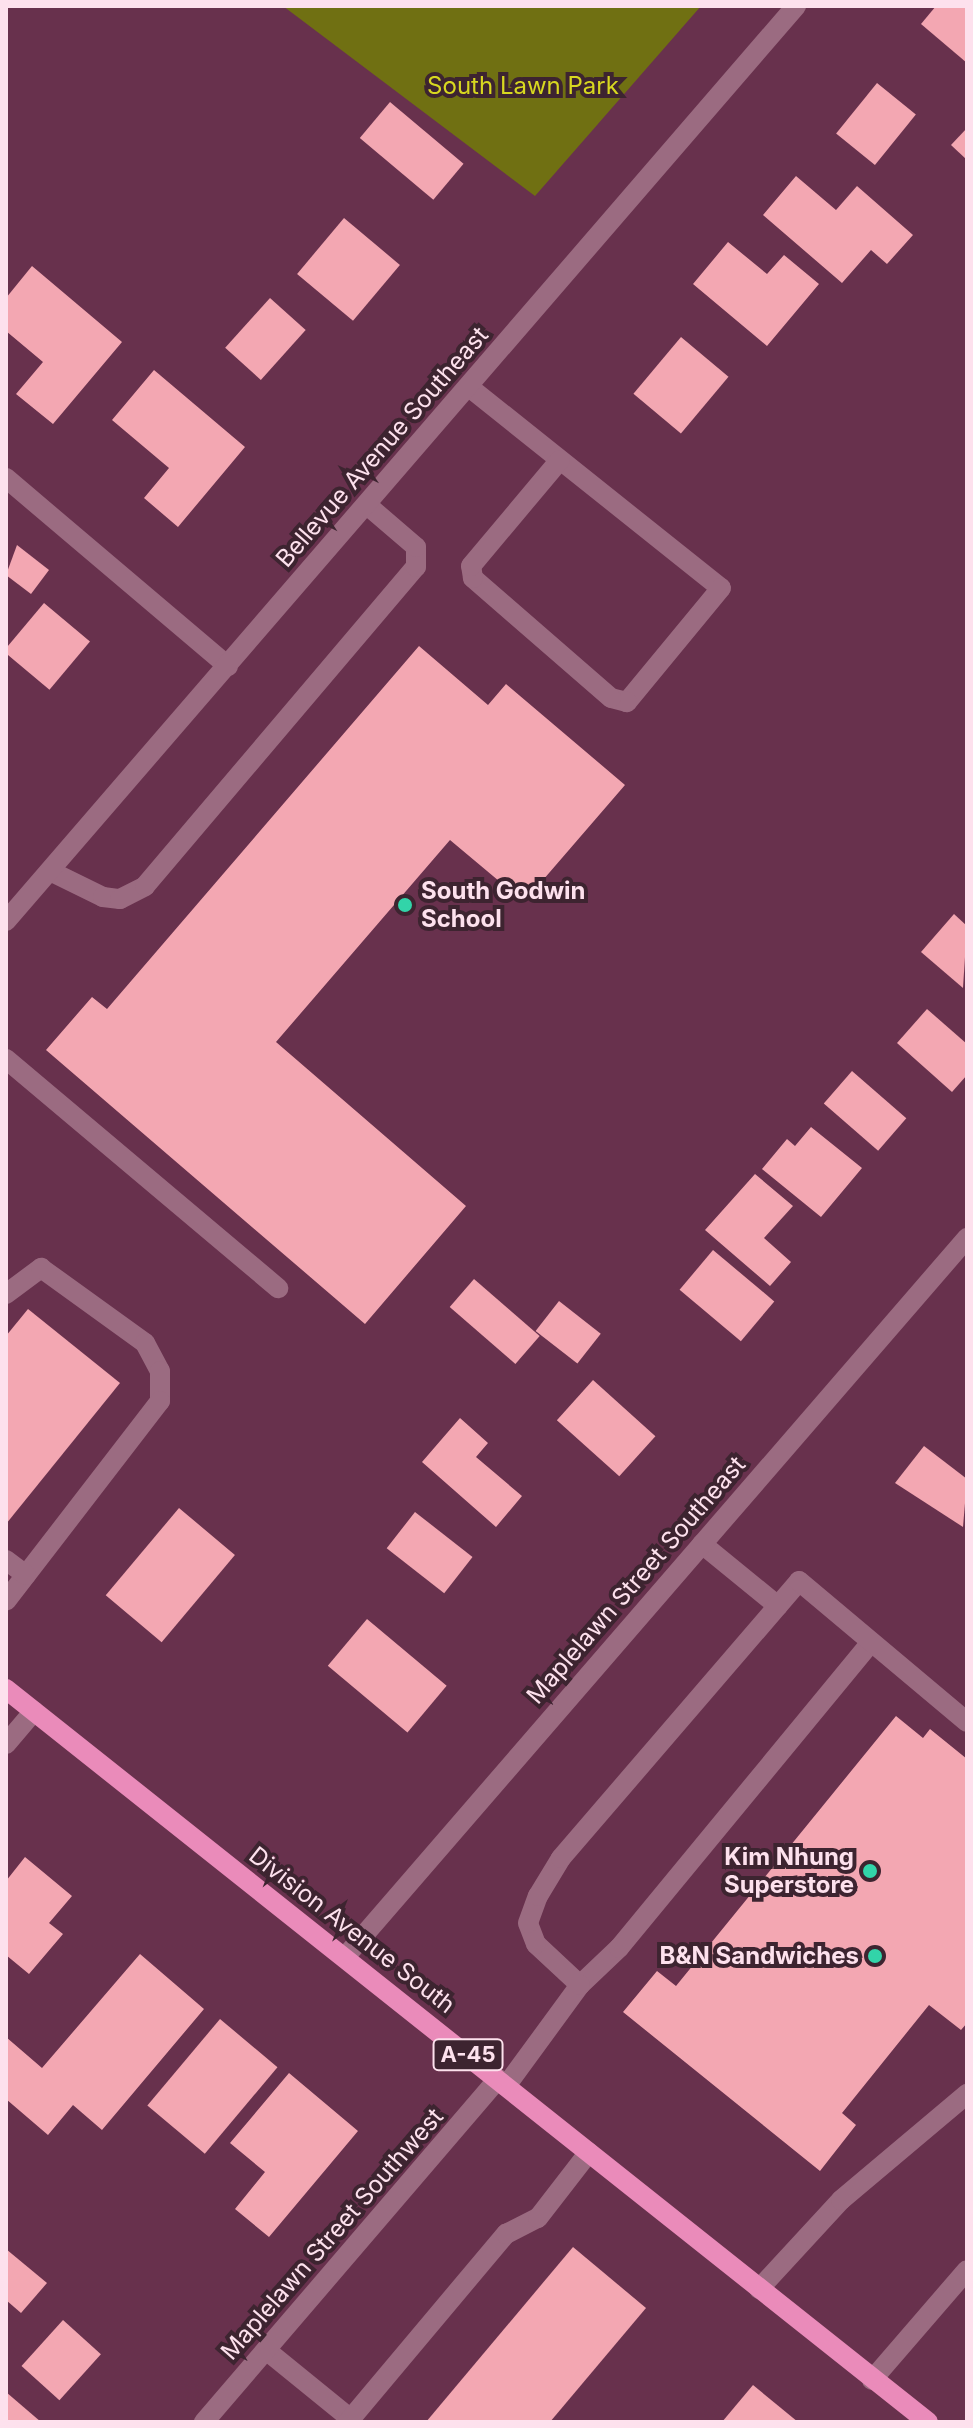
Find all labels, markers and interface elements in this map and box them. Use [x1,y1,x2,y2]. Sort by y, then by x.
park label: South Lawn Park [427,72,619,100]
street label: Bellevue Avenue Southeast [270,321,494,573]
place label: South Godwin School [421,877,586,933]
marker: South Godwin School [396,896,414,914]
street label: Maplelawn Street Southeast [521,1450,751,1710]
street label: Division Avenue South [243,1841,461,2019]
place label: Kim Nhung Superstore [724,1843,854,1899]
marker: Kim Nhung Superstore [861,1862,879,1880]
place label: B&N Sandwiches [660,1942,859,1970]
marker: B&N Sandwiches [866,1947,884,1965]
road number: A-45 [432,2037,504,2073]
street label: Maplelawn Street Southwest [215,2102,449,2366]

